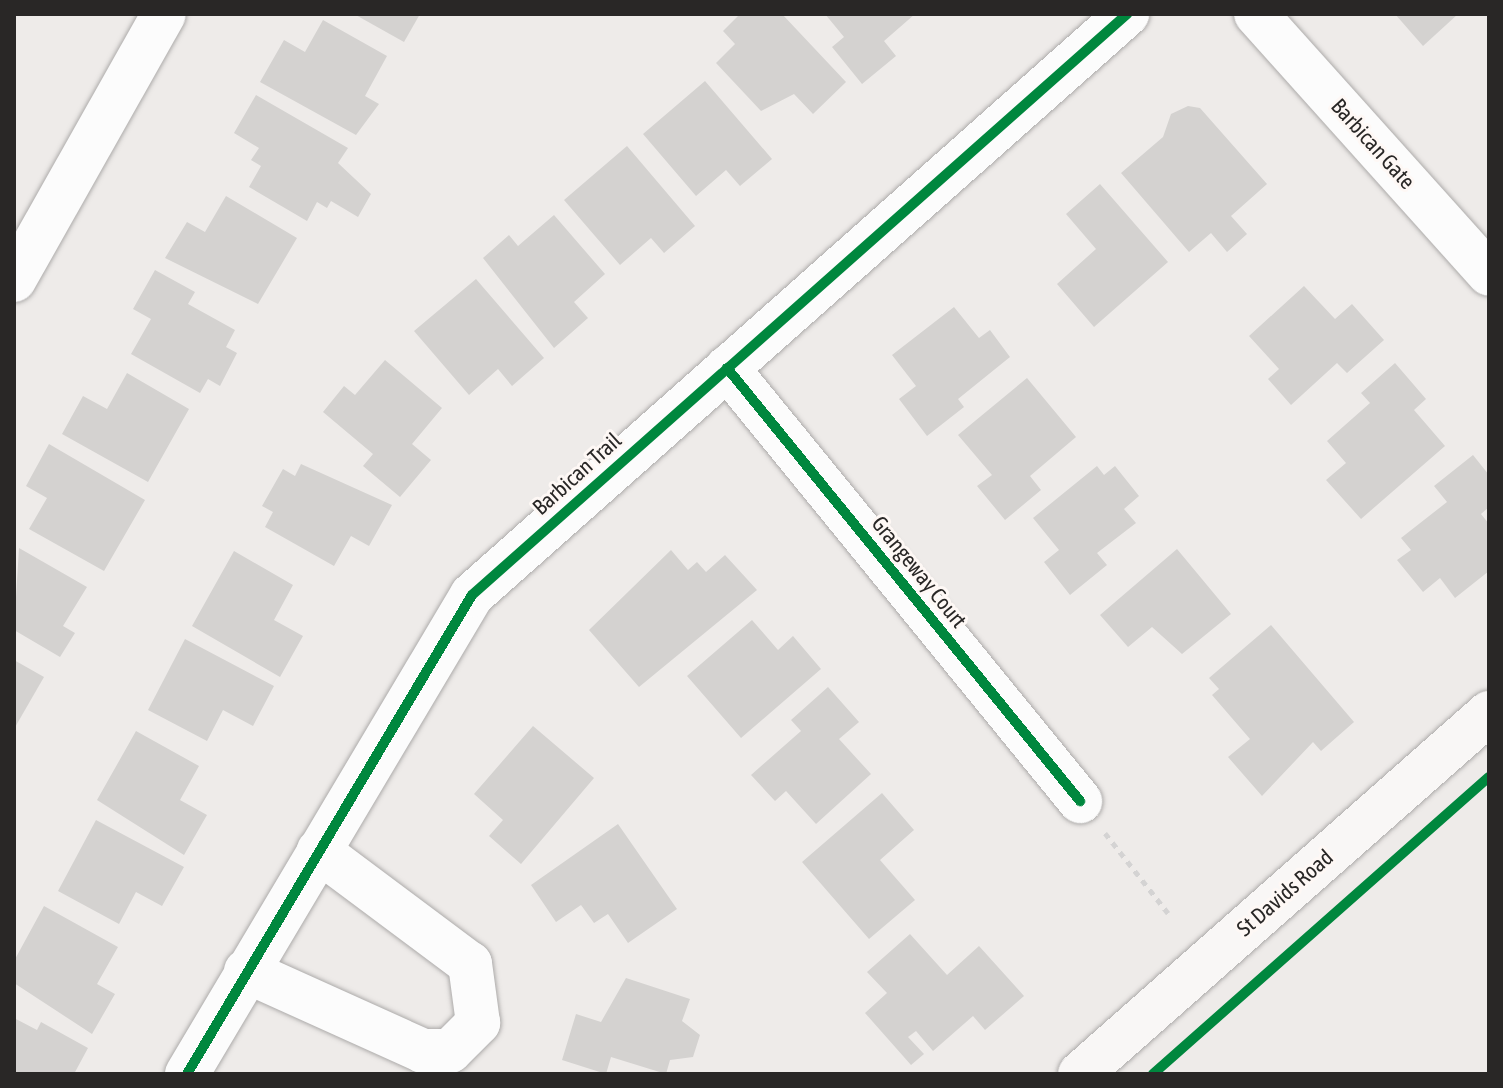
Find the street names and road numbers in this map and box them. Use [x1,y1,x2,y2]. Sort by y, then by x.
street label: Barbican Gate [1325,93,1421,195]
street label: Barbican Trail [527,427,627,521]
street label: Grangeway Court [866,511,972,633]
street label: St Davids Road [1232,844,1338,942]

